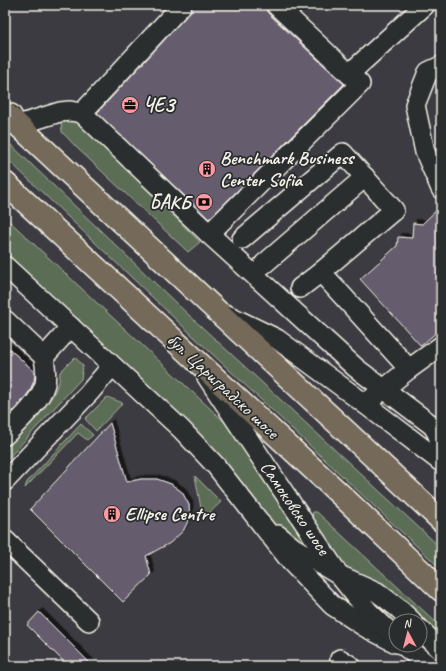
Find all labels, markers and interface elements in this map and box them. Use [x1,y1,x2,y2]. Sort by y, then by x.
place label: ЧЕЗ [143,93,177,117]
office icon: ЧЕЗ [120,95,140,115]
place label: Benchmark Business Center Sofia [220,146,356,192]
building icon: Benchmark Business Center Sofia [197,159,217,179]
place label: БАКБ [150,190,194,214]
bank icon: БАКБ [194,192,214,212]
street label: бул. Цариградско шосе [162,328,285,445]
street label: Самоковско шосе [255,456,336,561]
place label: Ellipse Centre [125,502,216,526]
building icon: Ellipse Centre [102,504,122,524]
north arrow [388,613,428,653]
text: N [403,615,413,630]

